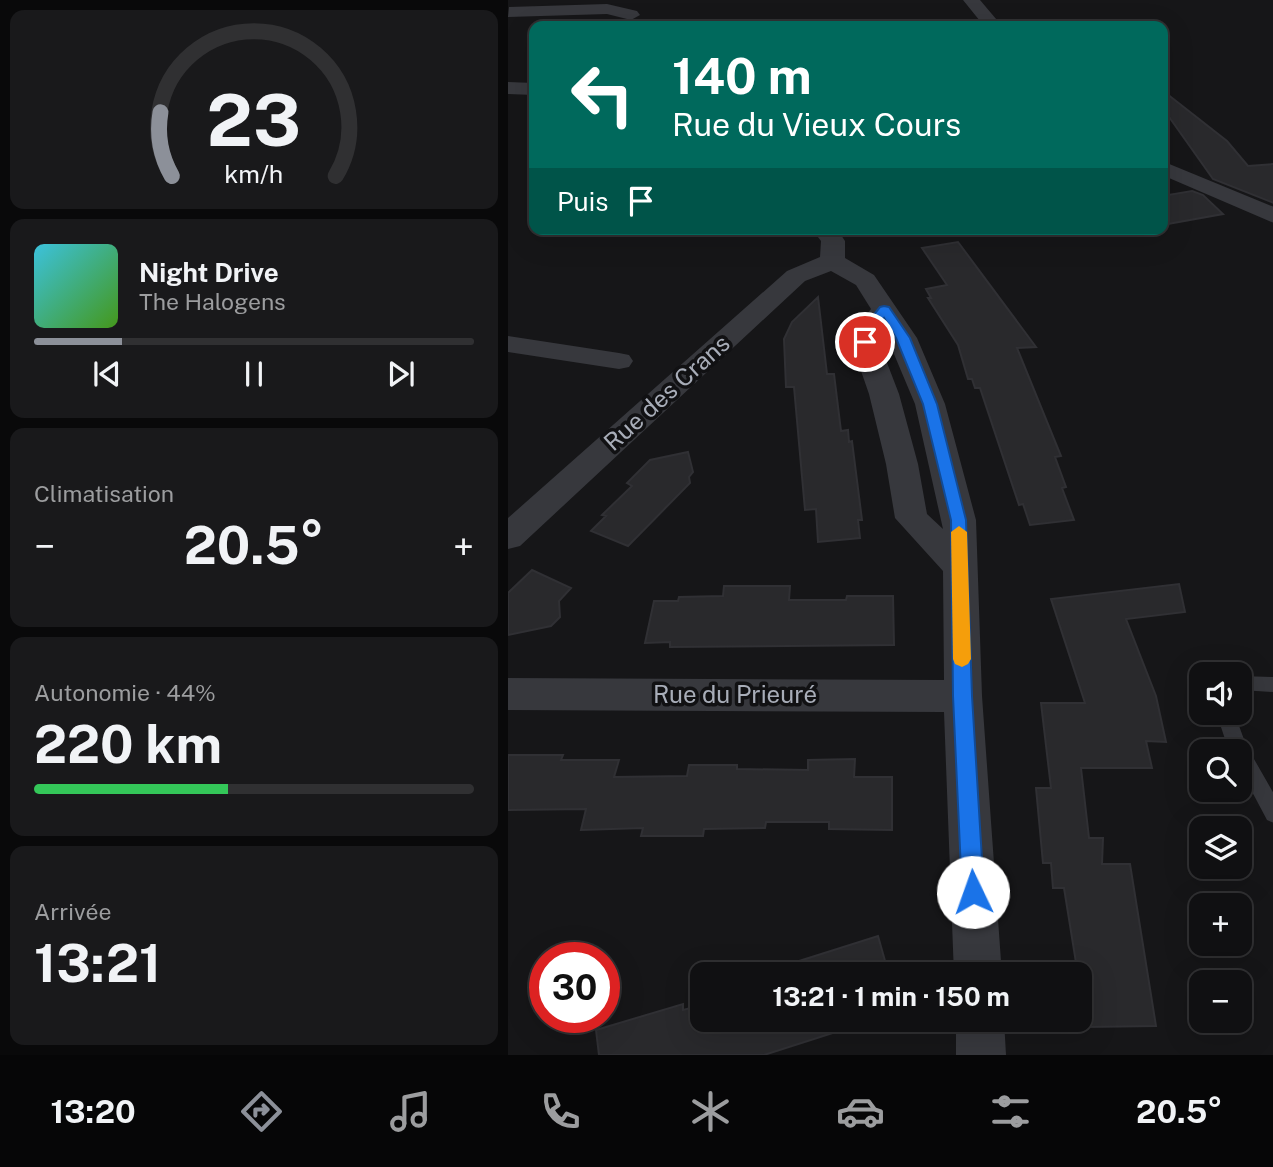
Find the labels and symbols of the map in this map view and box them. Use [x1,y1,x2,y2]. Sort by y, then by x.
pin [835,312,895,372]
street label: Rue des Crans [598,329,735,456]
street label: Rue du Prieuré [653,680,817,708]
position arrow [936,855,1010,929]
speed limit sign: 30 [529,942,620,1033]

